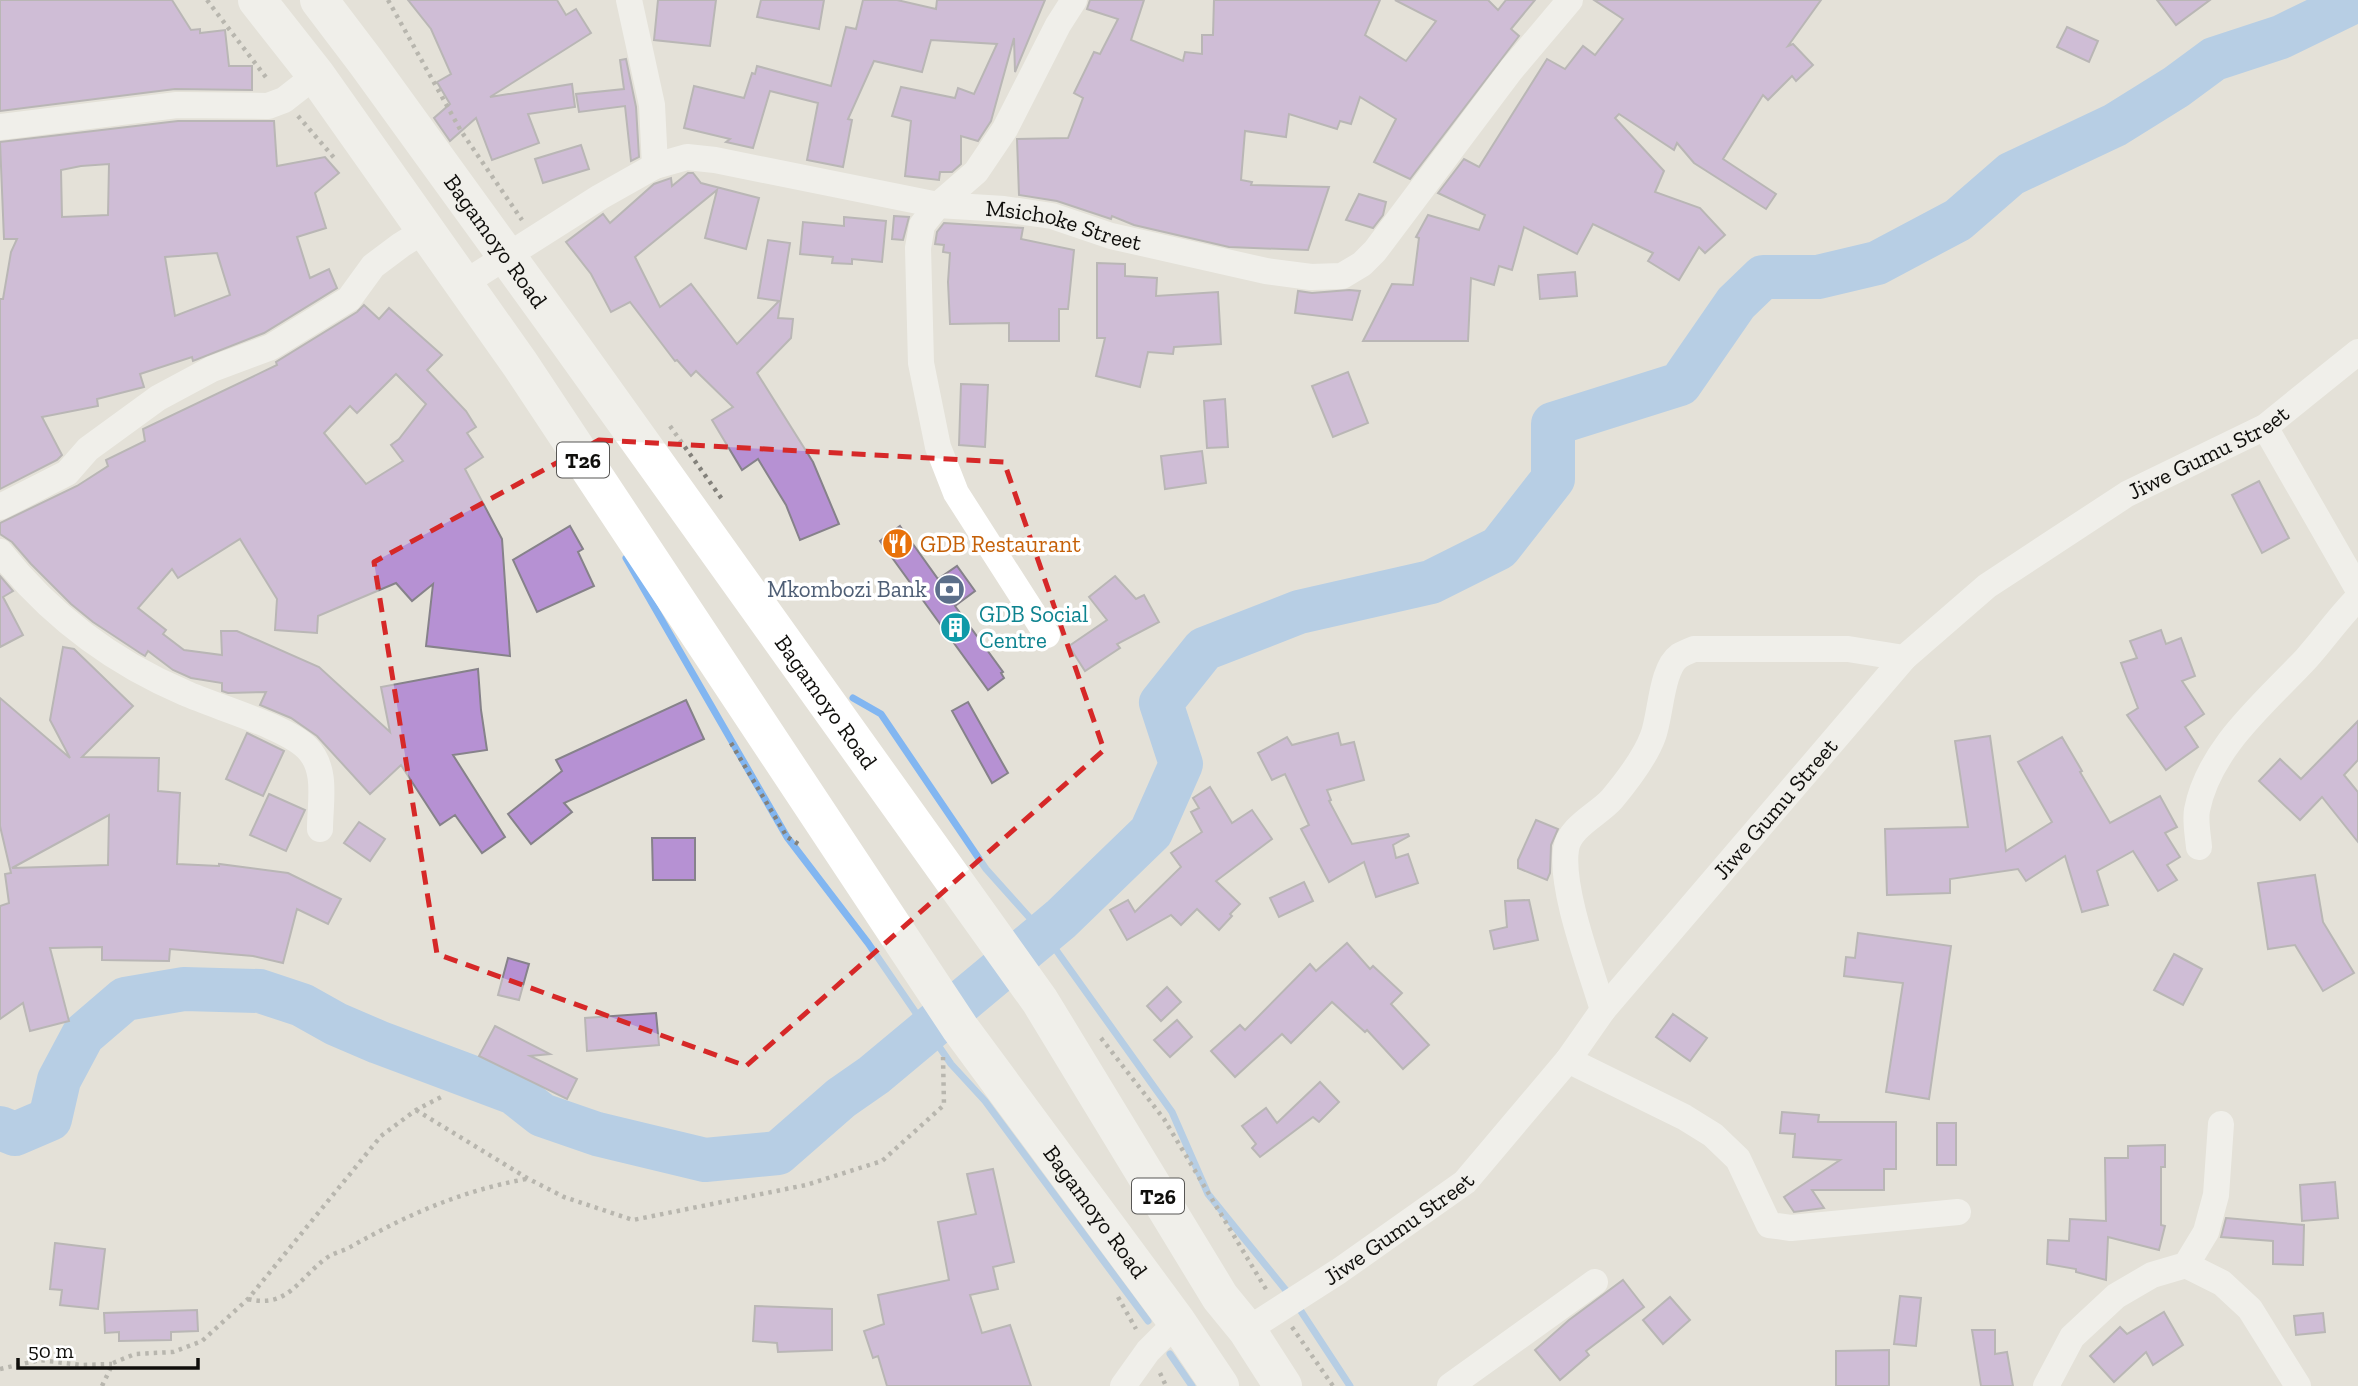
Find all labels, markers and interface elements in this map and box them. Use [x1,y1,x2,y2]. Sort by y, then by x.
street label: Bagamoyo Road [438,169,554,314]
street label: Msichoke Street [985,194,1145,257]
street label: Jiwe Gumu Street [2123,399,2295,505]
road number: T26 [557,442,609,477]
restaurant icon: GDB Restaurant [880,527,914,561]
place label: GDB Restaurant [920,530,1081,558]
bank icon: Mkombozi Bank [933,572,967,606]
place label: Mkombozi Bank [767,575,927,603]
place label: GDB Social Centre [979,600,1088,654]
building icon: GDB Social Centre [939,610,973,644]
street label: Bagamoyo Road [769,630,884,775]
street label: Jiwe Gumu Street [1707,732,1844,885]
street label: Bagamoyo Road [1037,1140,1154,1284]
street label: Jiwe Gumu Street [1318,1167,1481,1291]
road number: T26 [1132,1178,1184,1214]
scale bar [18,1326,198,1370]
text: 50 m [28,1338,74,1363]

